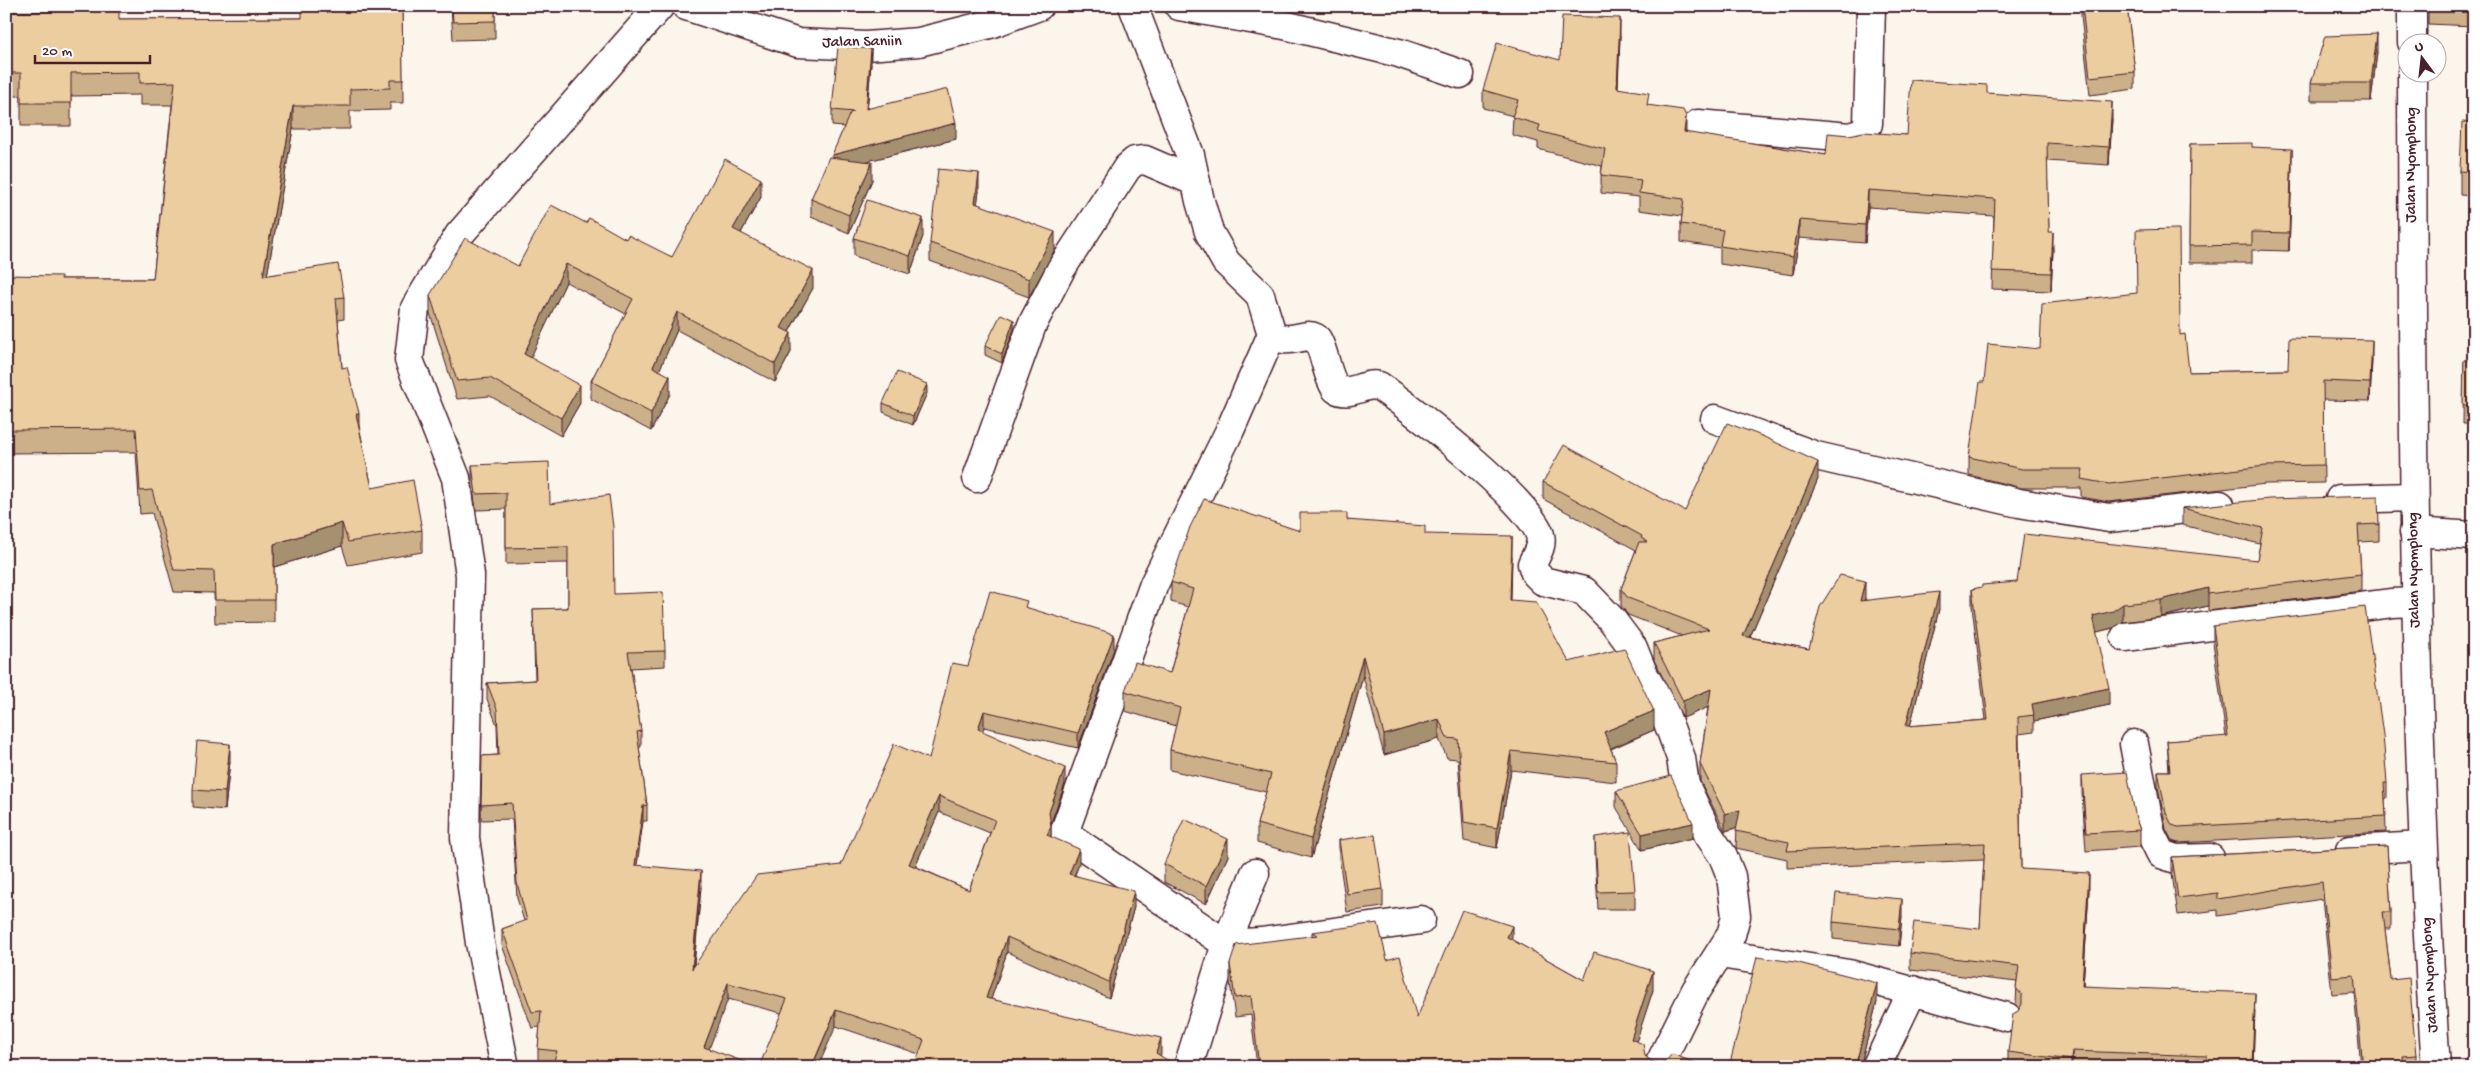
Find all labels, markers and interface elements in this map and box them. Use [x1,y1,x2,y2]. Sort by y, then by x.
scale bar [35,32,150,64]
north arrow [2398,32,2448,82]
street label: Jalan Saniin [822,33,902,53]
text: U [2413,39,2425,57]
text: 20 m [42,43,72,61]
street label: Jalan Nyomplong [2403,107,2422,223]
street label: Jalan Nyomplong [2404,512,2426,628]
street label: Jalan Nyomplong [2418,917,2444,1033]

